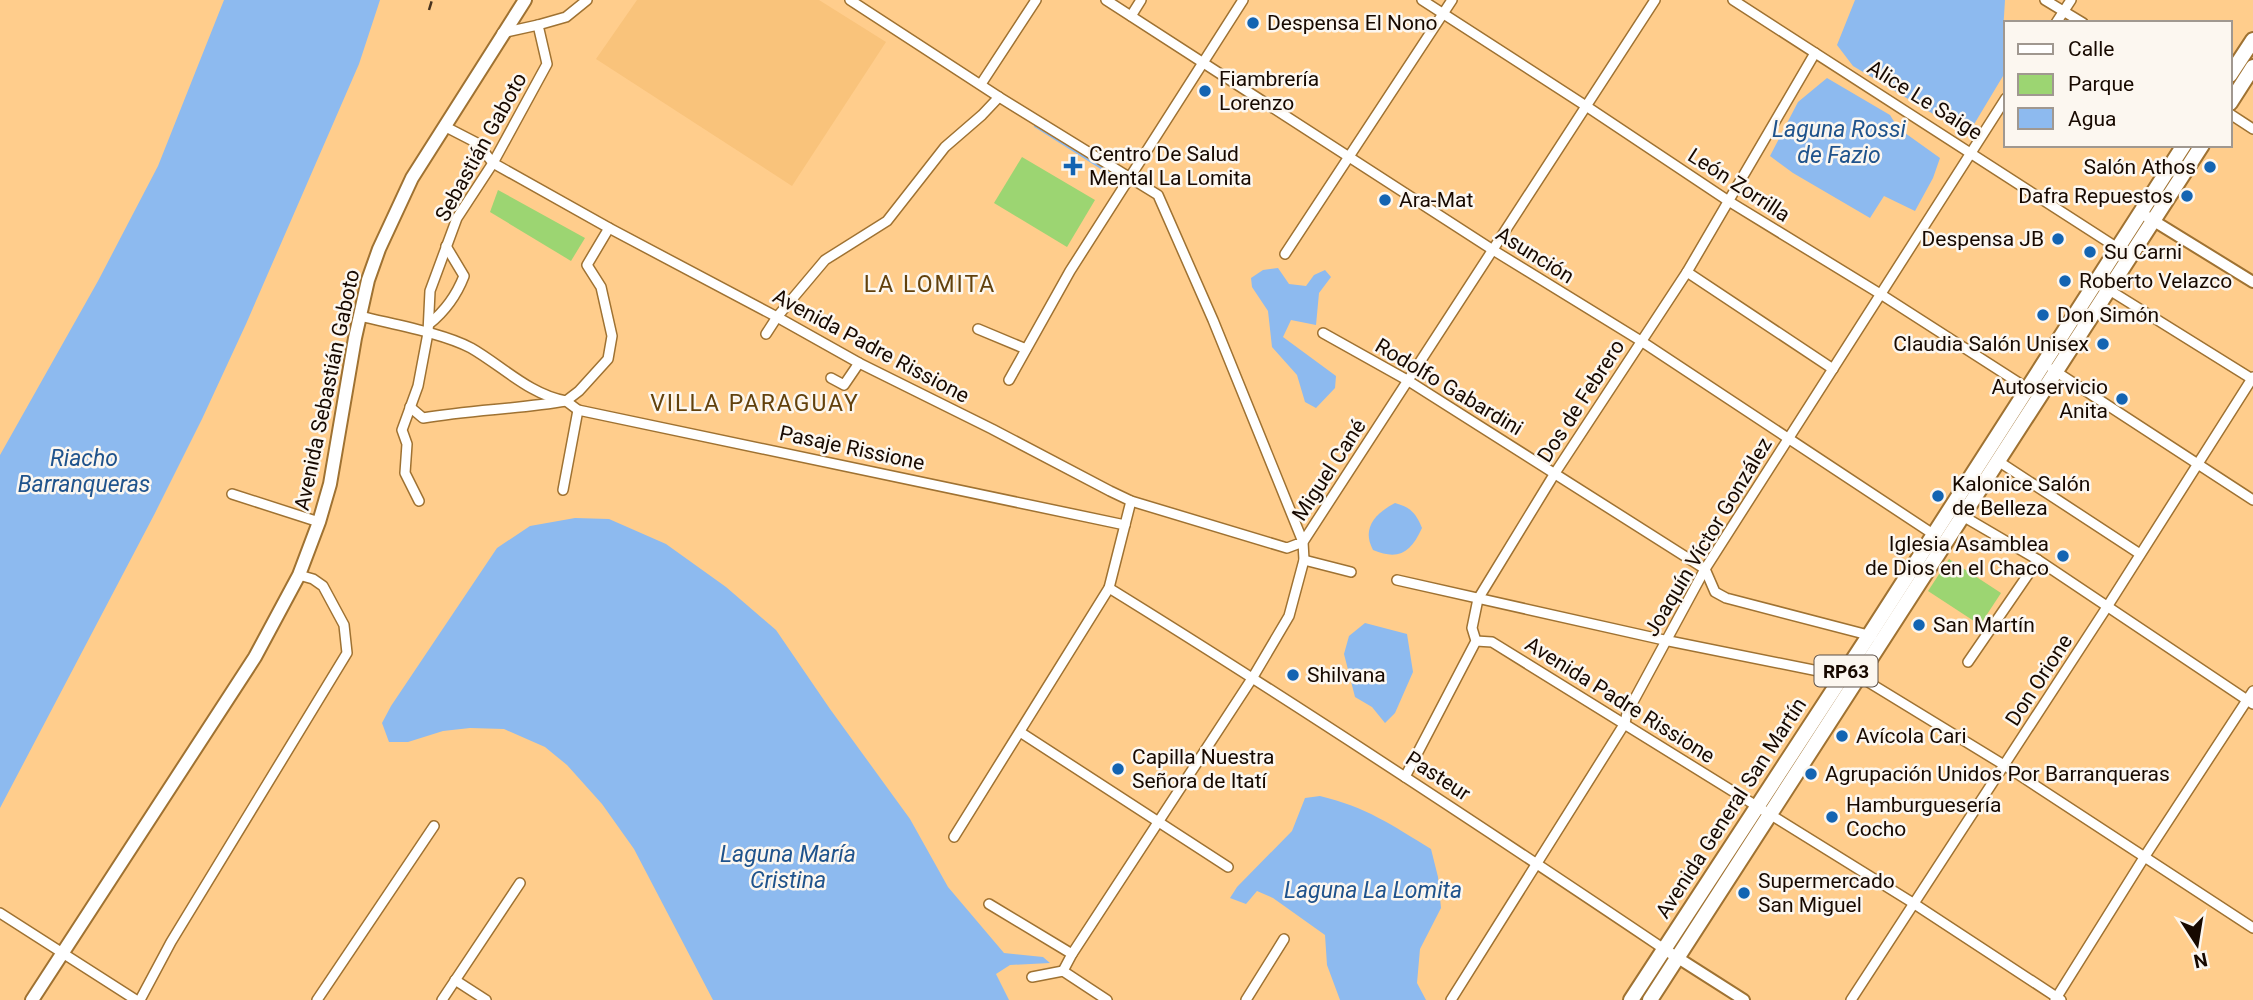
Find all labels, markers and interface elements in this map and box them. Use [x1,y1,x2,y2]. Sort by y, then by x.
place label: Despensa El Nono [1267,11,1438,35]
marker: Despensa El Nono [1245,15,1261,31]
legend [2004,21,2232,147]
text: Calle [2068,37,2114,61]
street label: Alice Le Saige [1863,55,1987,145]
place label: Fiambrería Lorenzo [1219,67,1319,115]
street label: Sebastián Gaboto [430,69,532,225]
text: Parque [2068,72,2134,96]
marker: Fiambrería Lorenzo [1197,83,1213,99]
text: Agua [2068,107,2117,131]
water label: Laguna Rossi de Fazio [1772,116,1907,169]
place label: Centro De Salud Mental La Lomita [1089,142,1252,190]
street label: León Zorrilla [1684,143,1794,227]
place label: Salón Athos [2083,155,2196,179]
marker: Centro De Salud Mental La Lomita [1063,156,1083,176]
marker: Salón Athos [2202,159,2218,175]
place label: Dafra Repuestos [2018,184,2173,208]
place label: Ara-Mat [1399,188,1473,212]
marker: Dafra Repuestos [2179,188,2195,204]
marker: Ara-Mat [1377,192,1393,208]
street label: Asunción [1492,222,1578,288]
place label: Despensa JB [1922,227,2044,251]
marker: Despensa JB [2050,231,2066,247]
place label: Su Carni [2104,240,2182,264]
marker: Su Carni [2082,244,2098,260]
street label: Avenida Sebastián Gaboto [290,267,364,513]
place label: Roberto Velazco [2079,269,2232,293]
district label: LA LOMITA [864,271,996,298]
marker: Roberto Velazco [2057,273,2073,289]
street label: Avenida Padre Rissione [769,284,973,408]
place label: Don Simón [2057,303,2159,327]
marker: Don Simón [2035,307,2051,323]
place label: Claudia Salón Unisex [1893,332,2089,356]
street label: Rodolfo Gabardini [1371,333,1527,441]
street label: Dos de Febrero [1532,335,1630,467]
marker: Claudia Salón Unisex [2095,336,2111,352]
place label: Autoservicio Anita [1992,375,2108,423]
district label: VILLA PARAGUAY [650,390,860,417]
marker: Autoservicio Anita [2114,391,2130,407]
street label: Miguel Cané [1287,415,1371,525]
street label: Pasaje Rissione [777,421,927,475]
street label: Joaquín Víctor González [1639,433,1777,641]
water label: Riacho Barranqueras [18,445,150,498]
place label: Kalonice Salón de Belleza [1952,472,2090,520]
marker: Kalonice Salón de Belleza [1930,488,1946,504]
place label: Iglesia Asamblea de Dios en el Chaco [1865,532,2049,580]
marker: Iglesia Asamblea de Dios en el Chaco [2055,548,2071,564]
place label: San Martín [1933,613,2035,637]
marker: San Martín [1911,617,1927,633]
street label: Don Orione [2001,630,2077,730]
street label: Avenida Padre Rissione [1521,632,1719,768]
road number: RP63 [1814,656,1878,686]
place label: Shilvana [1307,663,1386,687]
marker: Shilvana [1285,667,1301,683]
street label: Avenida General San Martín [1651,693,1811,923]
place label: Avícola Cari [1856,724,1967,748]
marker: Avícola Cari [1834,728,1850,744]
place label: Capilla Nuestra Señora de Itatí [1132,745,1274,793]
street label: Pasteur [1401,746,1475,806]
marker: Capilla Nuestra Señora de Itatí [1110,761,1126,777]
place label: Agrupación Unidos Por Barranqueras [1825,762,2170,786]
marker: Agrupación Unidos Por Barranqueras [1803,766,1819,782]
place label: Hamburguesería Cocho [1846,793,2001,841]
marker: Hamburguesería Cocho [1824,809,1840,825]
water label: Laguna María Cristina [720,841,856,894]
place label: Supermercado San Miguel [1758,869,1895,917]
water label: Laguna La Lomita [1284,877,1462,904]
marker: Supermercado San Miguel [1736,885,1752,901]
north arrow [2162,909,2232,979]
text: N [2191,947,2209,973]

